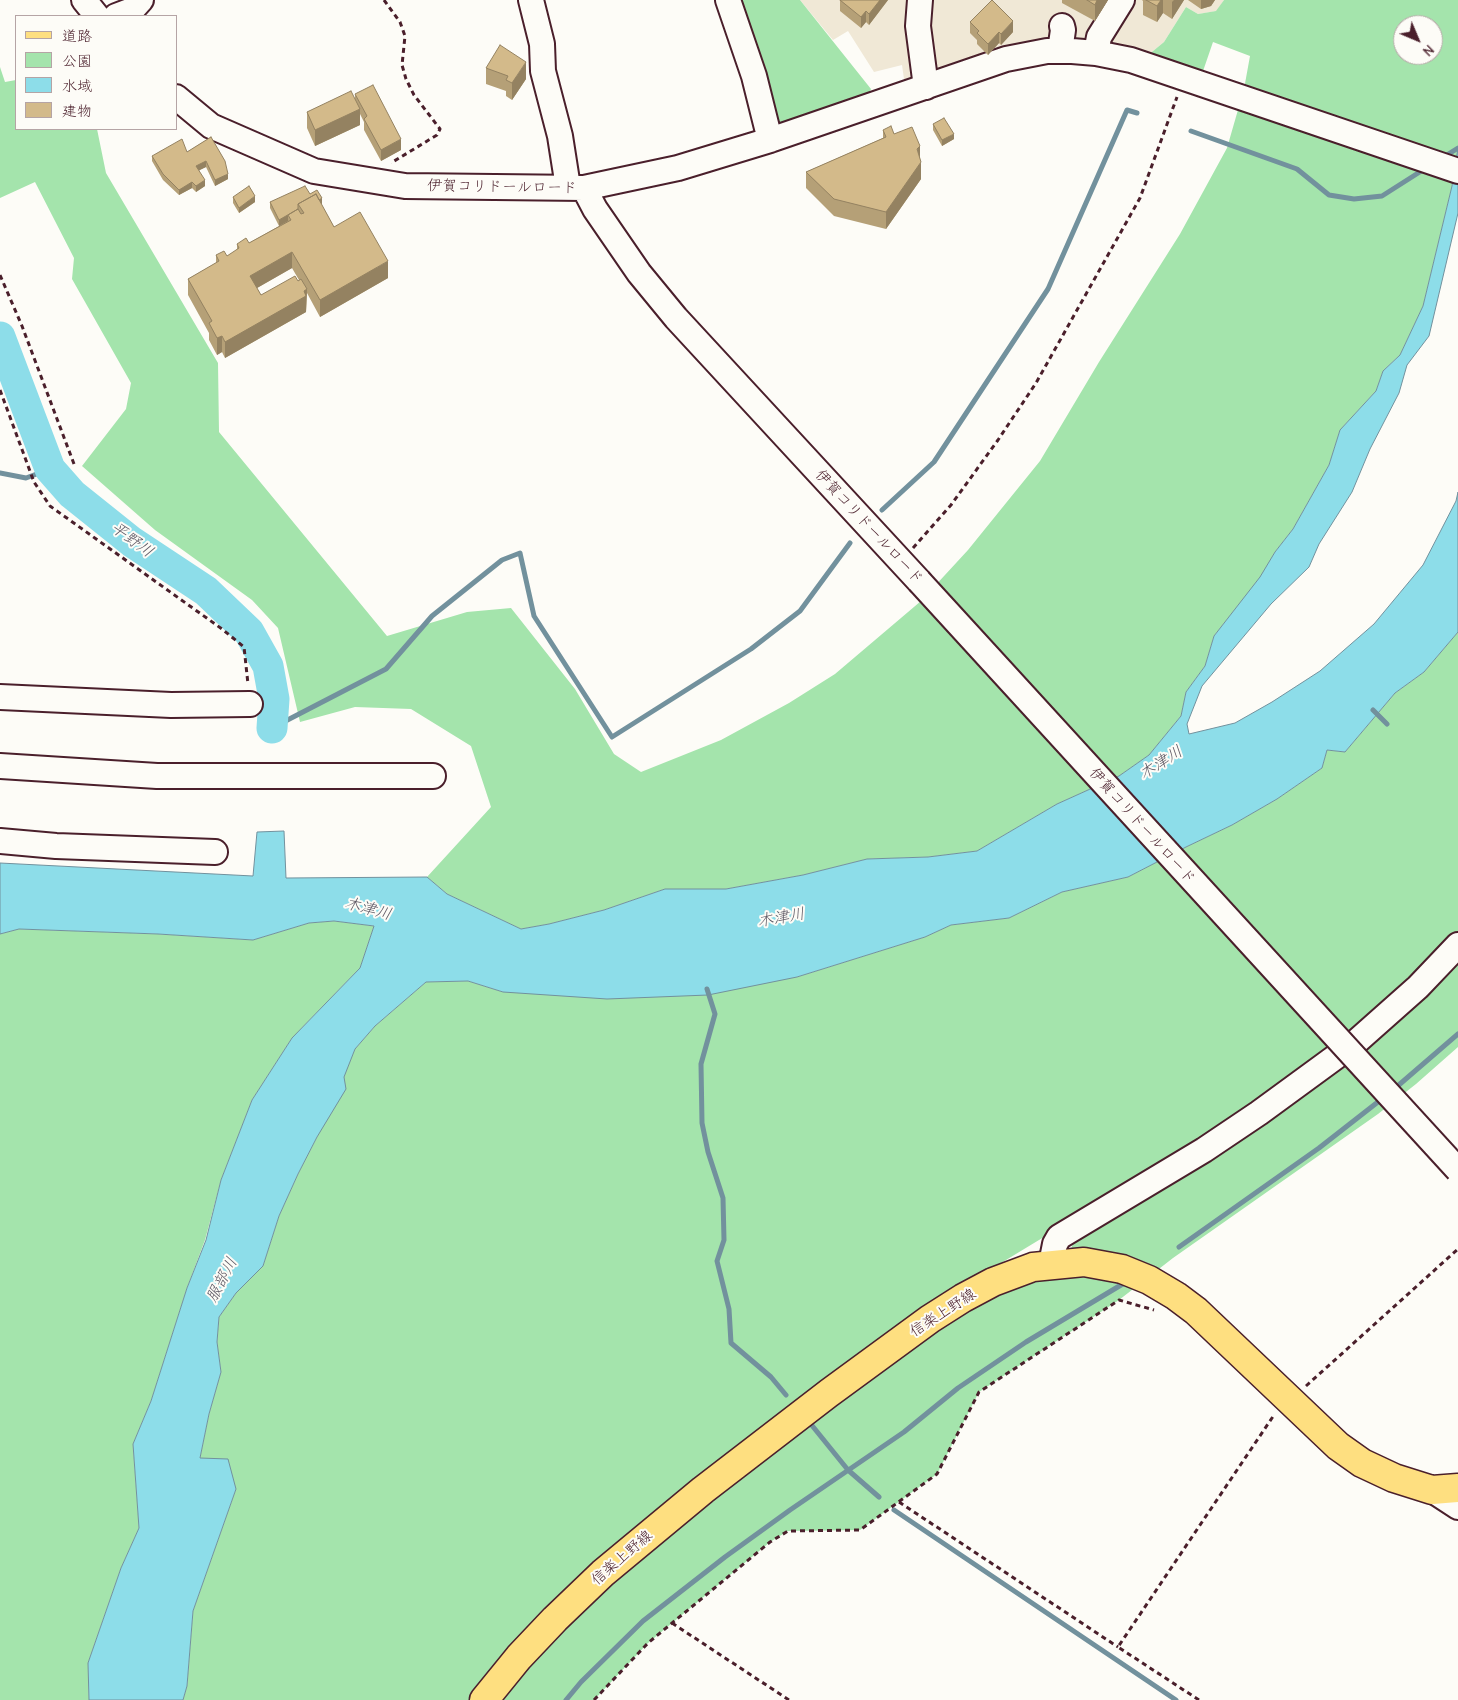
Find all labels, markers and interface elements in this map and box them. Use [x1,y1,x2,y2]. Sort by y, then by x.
legend [15,15,178,130]
north arrow [1393,15,1443,65]
text: 道路 [62,27,92,45]
text: N [1419,41,1438,59]
text: 公園 [62,52,92,70]
text: 水域 [62,77,92,95]
text: 建物 [62,102,92,120]
street label: 伊賀コリドールロード [427,177,577,197]
street label: 伊賀コリドールロード [811,466,927,588]
water label: 平野川 [107,518,157,562]
water label: 木津川 [1136,742,1186,784]
street label: 伊賀コリドールロード [1085,764,1199,888]
water label: 木津川 [342,894,394,924]
water label: 木津川 [756,904,806,932]
water label: 服部川 [202,1254,242,1306]
street label: 信楽上野線 [907,1285,979,1341]
street label: 信楽上野線 [588,1527,656,1589]

